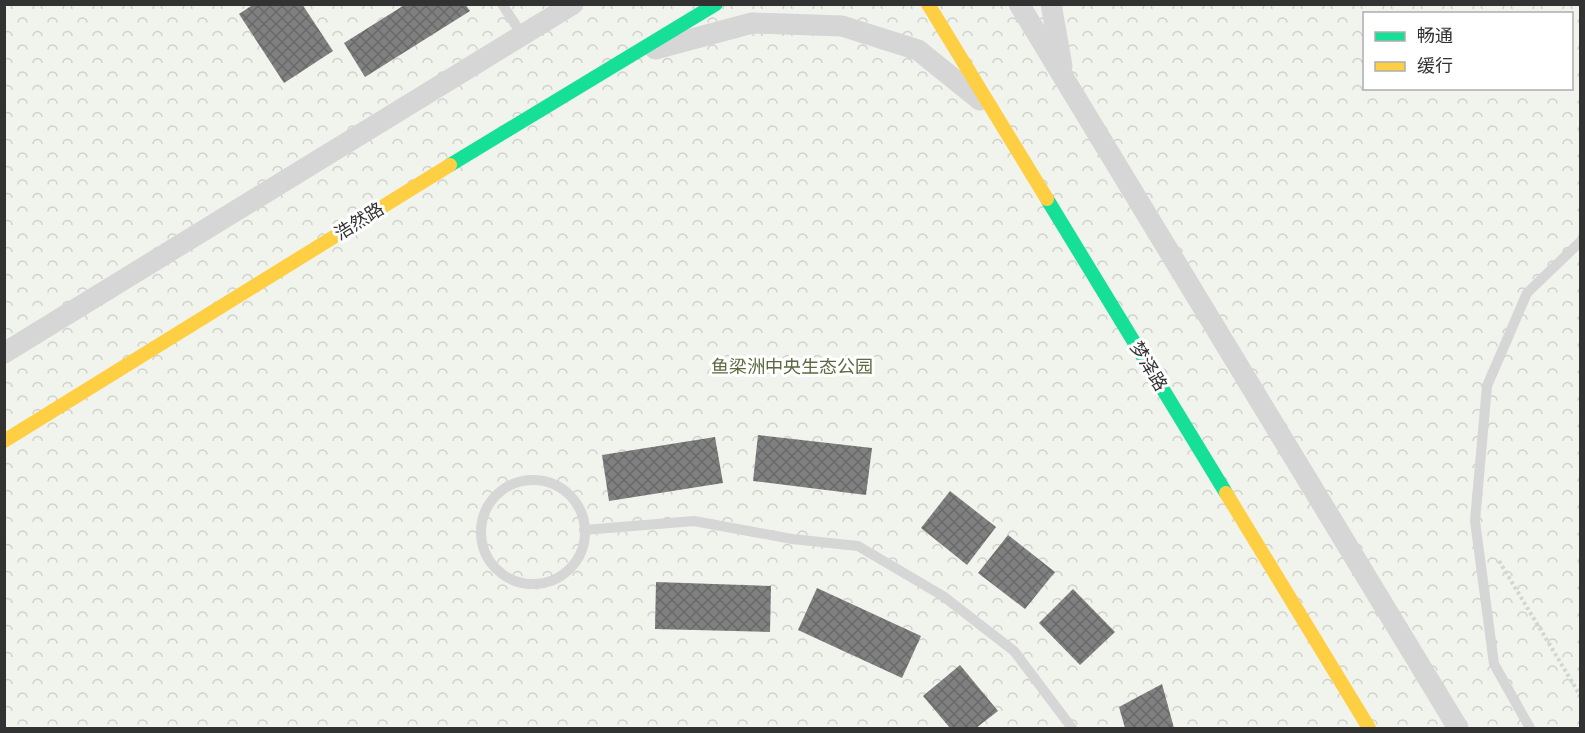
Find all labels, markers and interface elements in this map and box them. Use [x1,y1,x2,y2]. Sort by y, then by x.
legend [1363,12,1573,90]
text: 畅通 [1417,25,1453,46]
text: 缓行 [1417,55,1453,76]
street label: 浩然路 [331,198,387,244]
street label: 梦泽路 [1126,337,1172,395]
park label: 鱼梁洲中央生态公园 [711,356,873,377]

